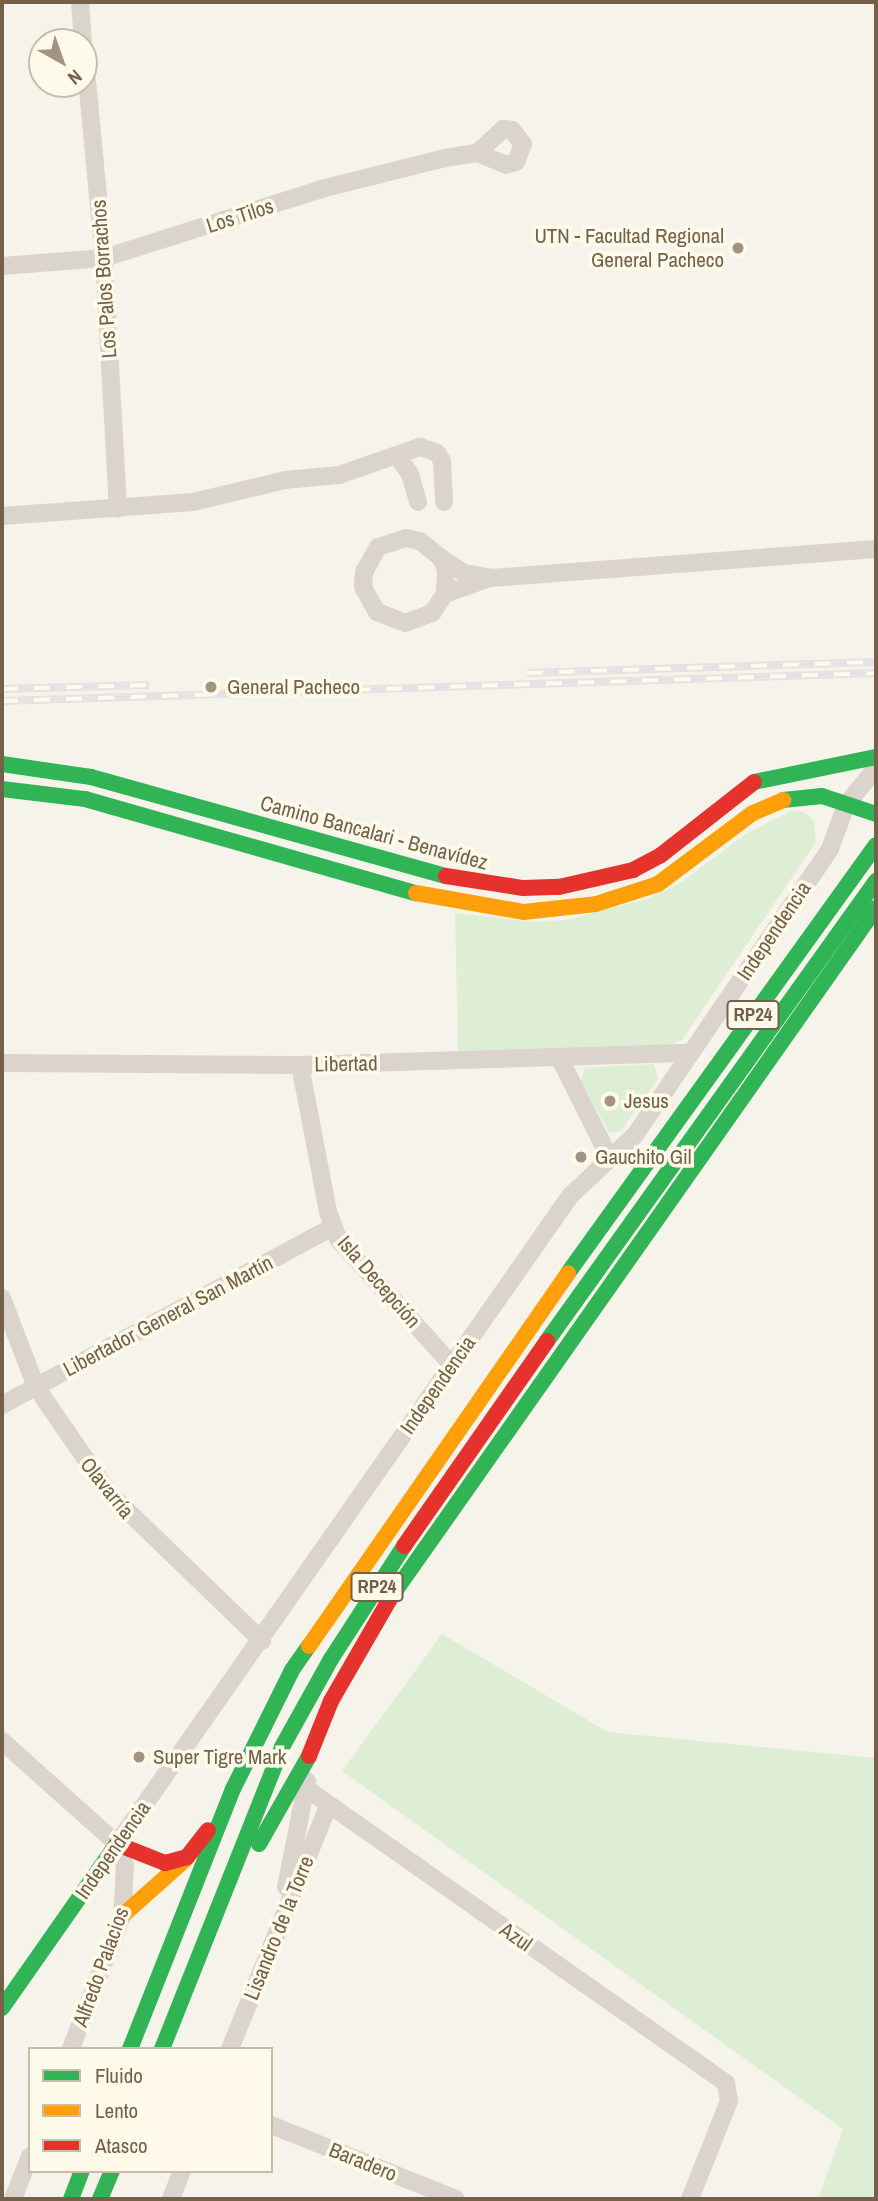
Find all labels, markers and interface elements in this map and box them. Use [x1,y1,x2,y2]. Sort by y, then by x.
north arrow [28,28,98,98]
text: N [63,64,88,91]
street label: Los Tilos [203,193,277,239]
street label: Los Palos Borrachos [86,199,122,359]
place label: UTN - Facultad Regional General Pacheco [534,223,724,273]
marker: UTN - Facultad Regional General Pacheco [730,240,746,256]
place label: General Pacheco [227,674,360,700]
marker: General Pacheco [201,677,221,697]
street label: Camino Bancalari - Benavídez [257,790,491,876]
street label: Independencia [732,877,816,985]
road number: RP24 [725,1000,781,1030]
street label: Libertad [314,1051,378,1077]
place label: Jesus [624,1088,669,1114]
marker: Jesus [602,1093,618,1109]
place label: Gauchito Gil [595,1144,692,1170]
marker: Gauchito Gil [573,1149,589,1165]
street label: Isla Decepción [332,1231,426,1333]
street label: Libertador General San Martín [59,1250,277,1382]
street label: Independencia [395,1331,481,1439]
street label: Olavarría [75,1453,139,1523]
road number: RP24 [349,1572,405,1602]
place label: Super Tigre Mark [153,1744,287,1770]
marker: Super Tigre Mark [131,1749,147,1765]
street label: Independencia [70,1796,156,1904]
street label: Lisandro de la Torre [239,1852,319,2004]
street label: Alfredo Palacios [68,1904,134,2030]
street label: Azul [495,1917,537,1957]
legend [28,2047,273,2173]
text: Fluido [95,2061,143,2090]
text: Lento [95,2096,138,2125]
text: Atasco [95,2131,148,2160]
street label: Baradero [325,2137,401,2187]

